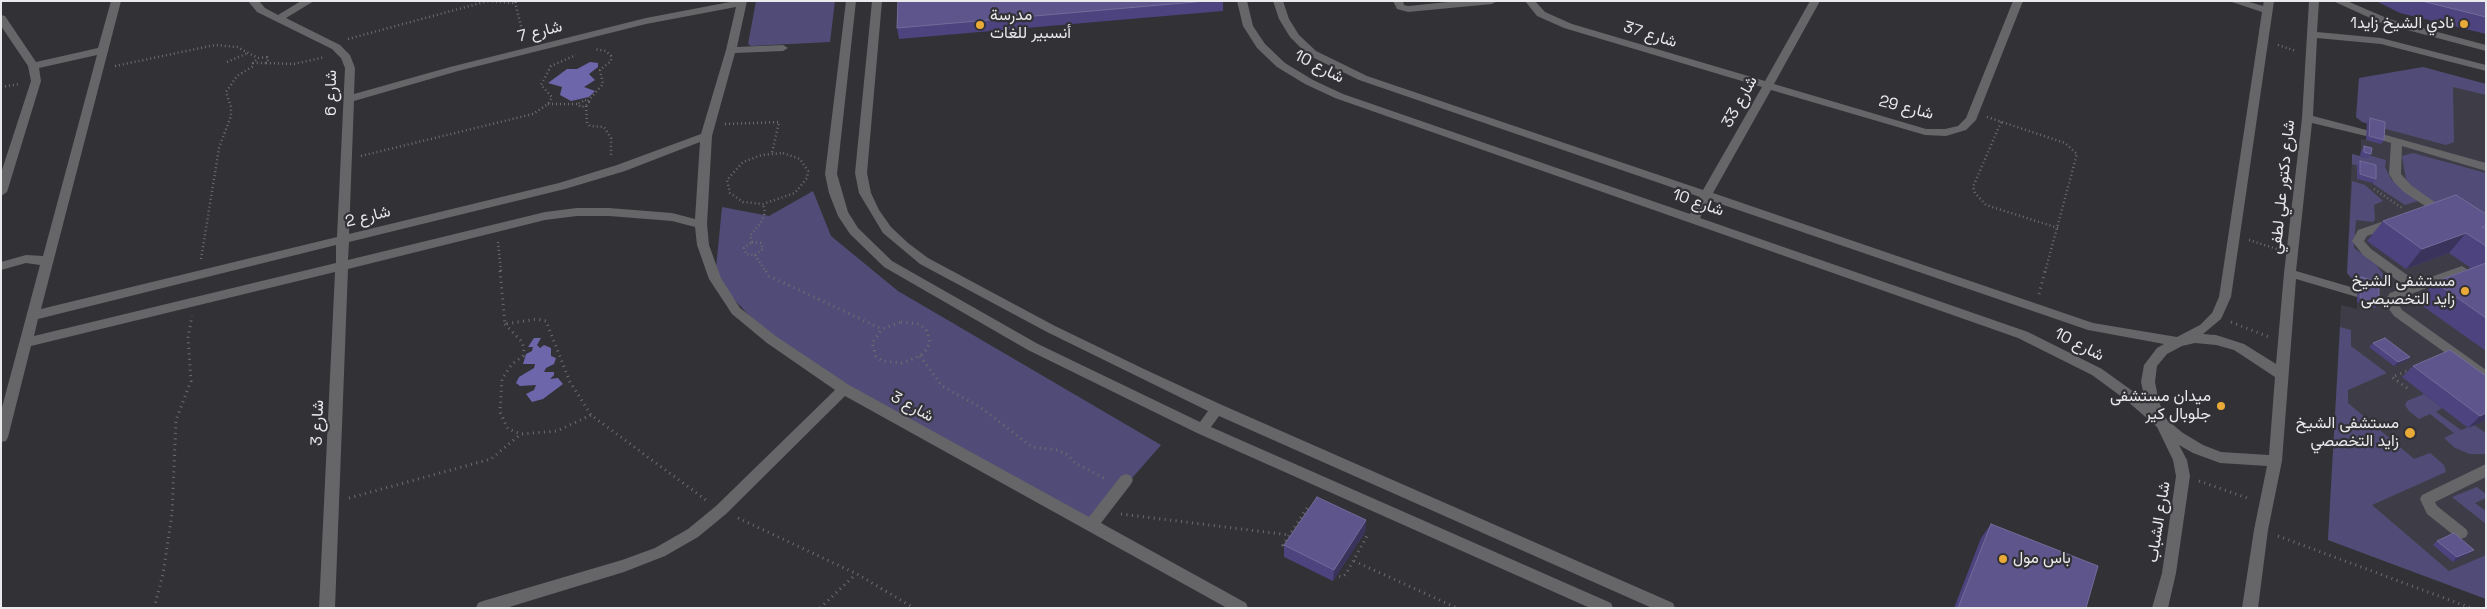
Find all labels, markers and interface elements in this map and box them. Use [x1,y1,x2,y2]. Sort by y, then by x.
place label: مدرسة أنسبير للغات [990,6,1071,44]
place label: نادي الشيخ زايد1 [2350,14,2454,34]
street label: شارع 7 [516,17,564,47]
street label: شارع 37 [1621,18,1679,52]
marker: نادي الشيخ زايد1 [2458,18,2470,30]
marker: مدرسة أنسبير للغات [974,19,986,31]
street label: شارع 10 [1291,46,1347,88]
street label: شارع 6 [322,70,342,116]
street label: شارع 33 [1718,73,1762,131]
street label: شارع 29 [1877,92,1935,124]
street label: شارع دكتور علي لطفي [2266,119,2300,255]
street label: شارع 10 [1670,185,1726,221]
street label: شارع 2 [343,202,393,232]
place label: مستشفى الشيخ زايد التخصيصى [2352,272,2455,310]
marker: مستشفى الشيخ زايد التخصيصى [2459,285,2471,297]
street label: شارع 10 [2051,324,2107,366]
street label: شارع 3 [887,387,937,427]
place label: ميدان مستشفى جلوبال كير [2110,387,2211,425]
street label: شارع 3 [308,400,328,446]
marker: ميدان مستشفى جلوبال كير [2215,400,2227,412]
place label: مستشفى الشيخ زايد التخصصي [2296,414,2399,452]
marker: مستشفى الشيخ زايد التخصصي [2403,426,2417,440]
street label: شارع الشباب [2143,480,2175,564]
place label: باس مول [2013,549,2071,569]
marker: باس مول [1997,553,2009,565]

